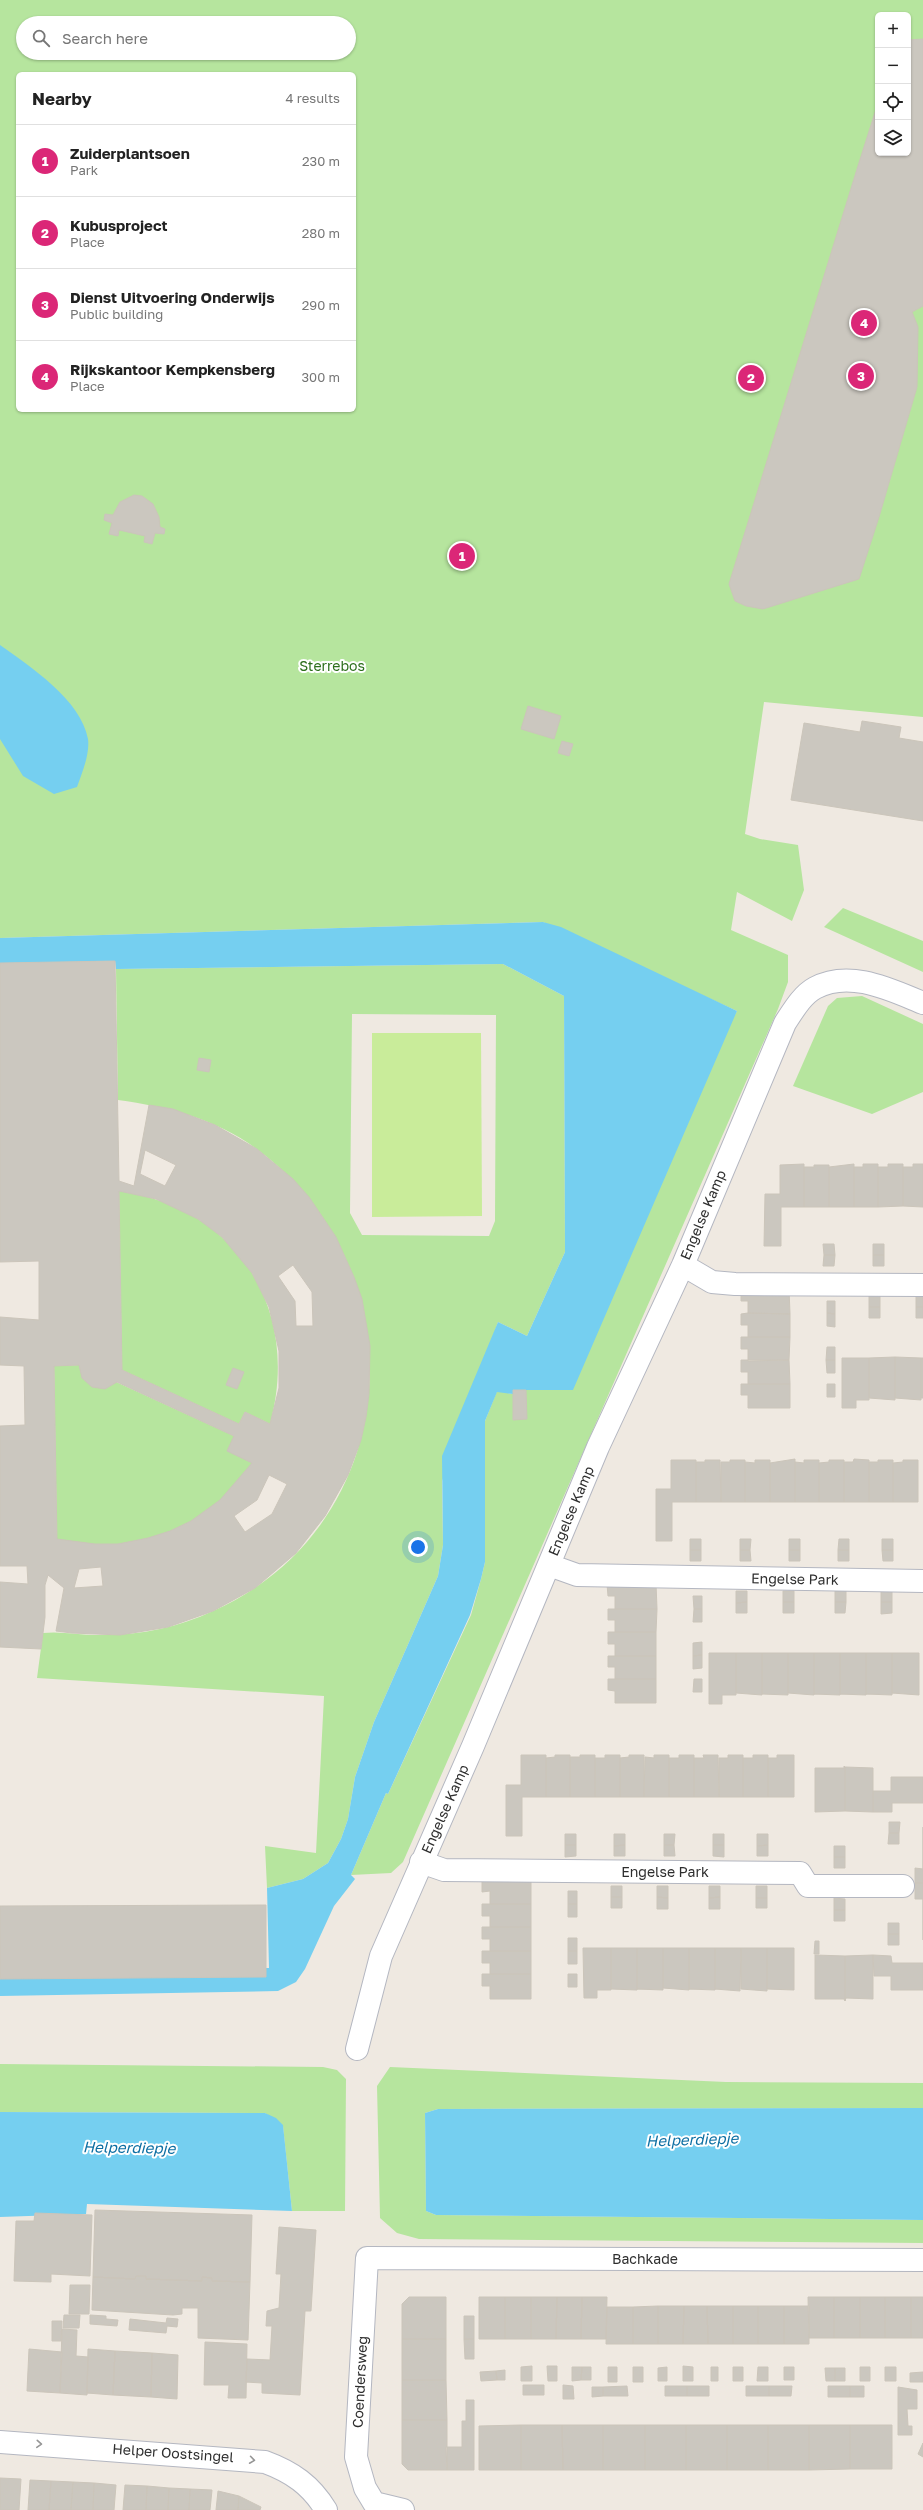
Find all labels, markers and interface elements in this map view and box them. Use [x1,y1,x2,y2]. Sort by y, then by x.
map controls [875,12,911,156]
button: + [875,12,911,48]
search box [16,16,356,60]
icon: search [30,27,52,49]
text: Search here [62,29,148,47]
button: − [875,48,911,84]
button: locate [875,84,911,120]
text: Nearby [32,88,92,109]
text: 4 results [286,90,340,106]
button: layers [875,120,911,156]
text: Zuiderplantsoen [70,144,190,162]
text: 1 [42,153,48,169]
text: 230 m [302,153,340,169]
text: Park [70,162,98,178]
text: Kubusproject [70,216,168,234]
text: 2 [41,225,49,241]
text: 280 m [302,225,340,241]
text: Place [70,234,105,250]
text: Dienst Uitvoering Onderwijs [70,288,275,306]
text: 3 [41,297,49,313]
text: 290 m [302,297,340,313]
text: Public building [70,306,163,322]
pin: 4 [851,308,877,338]
text: Rijkskantoor Kempkensberg [70,360,275,378]
pin: 3 [848,361,874,391]
pin: 2 [738,363,764,393]
text: 4 [41,369,49,385]
text: 300 m [302,369,340,385]
text: Place [70,378,105,394]
pin: 1 [449,541,475,571]
park label: Sterrebos [299,657,365,674]
street label: Engelse Kamp [676,1167,729,1262]
street label: Engelse Kamp [544,1463,597,1558]
your location [408,1537,428,1557]
street label: Engelse Park [751,1569,839,1588]
street label: Engelse Kamp [417,1762,472,1856]
street label: Engelse Park [621,1863,709,1880]
water label: Helperdiepje [645,2128,740,2151]
water label: Helperdiepje [83,2137,177,2158]
street label: Bachkade [612,2250,678,2267]
street label: Coendersweg [349,2335,370,2428]
one-way arrow [36,2440,42,2449]
street label: Helper Oostsingel [112,2440,234,2465]
one-way arrow [249,2455,255,2464]

